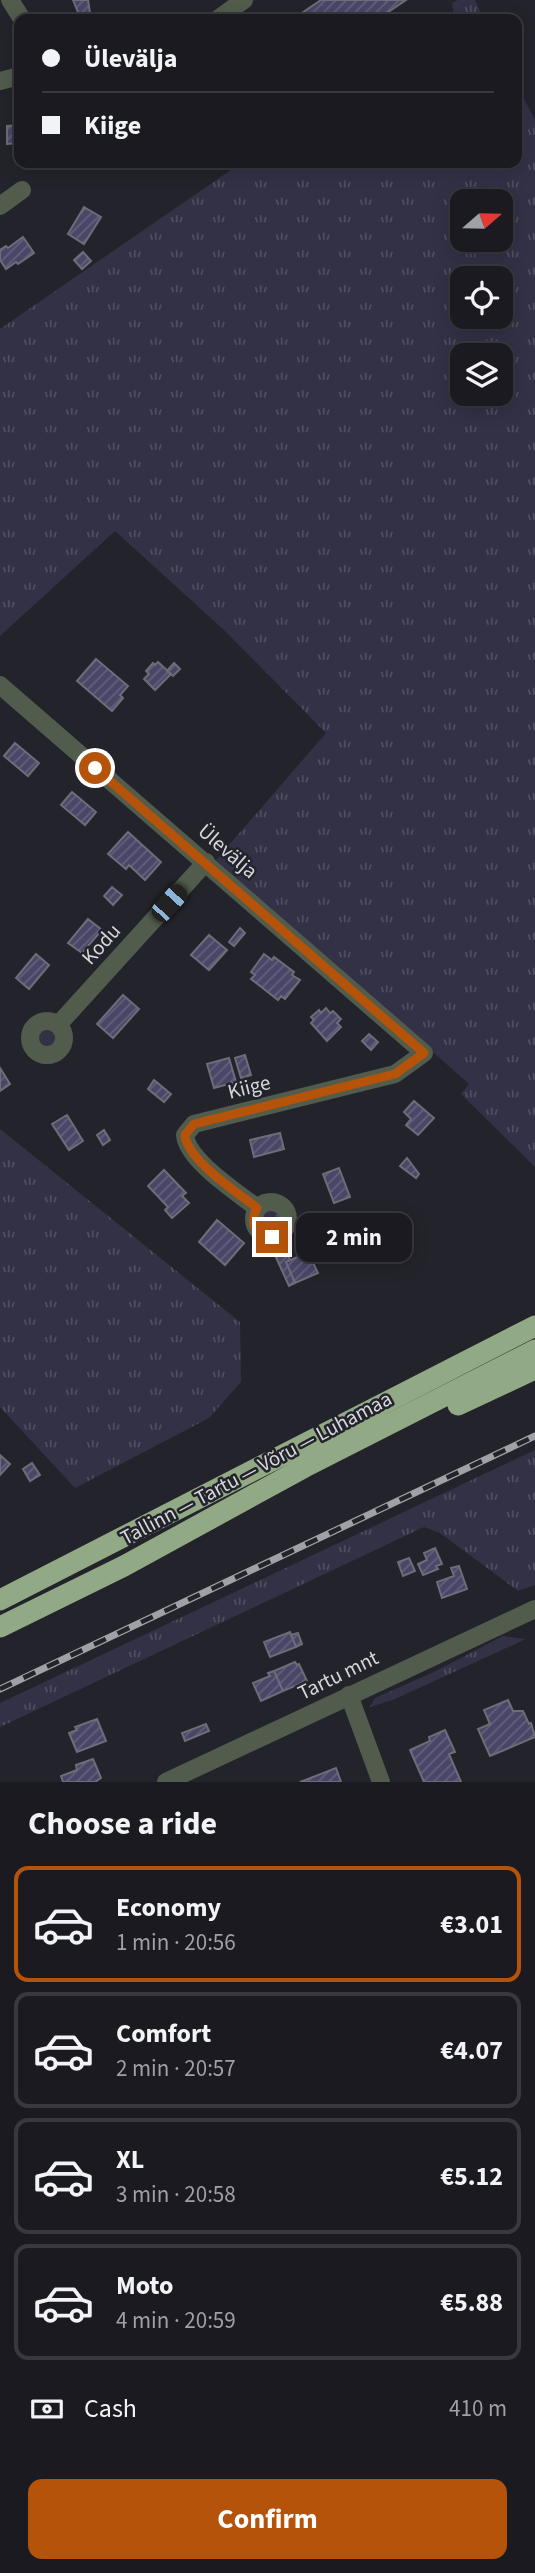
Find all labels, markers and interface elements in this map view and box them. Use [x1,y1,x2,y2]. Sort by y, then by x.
text: Ülevälja [84,40,177,77]
text: Kiige [84,107,141,144]
north arrow [450,189,513,252]
map controls [450,189,513,406]
button: locate [450,266,513,329]
button: layers [450,343,513,406]
route start [79,752,111,784]
street label: Ülevälja [191,816,265,886]
car [148,880,191,926]
street label: Kodu [74,917,128,971]
street label: Kiige [224,1067,274,1107]
callout: 2 min [296,1212,412,1262]
route end [256,1221,288,1253]
text: 2 min [326,1221,382,1254]
street label: Tallinn — Tartu — Võru — Luhamaa [115,1384,397,1552]
street label: Tartu mnt [293,1643,383,1707]
text: Choose a ride [28,1801,217,1847]
text: Economy [116,1889,221,1926]
icon: car [32,1893,95,1956]
text: €3.01 [440,1906,503,1943]
text: 1 min · 20:56 [116,1926,236,1959]
text: Comfort [116,2015,211,2052]
icon: car [32,2019,95,2082]
text: €4.07 [440,2032,503,2069]
text: 2 min · 20:57 [116,2052,236,2085]
text: XL [116,2141,144,2178]
icon: car [32,2145,95,2208]
text: €5.12 [440,2158,503,2195]
text: 3 min · 20:58 [116,2178,236,2211]
text: Moto [116,2267,173,2304]
icon: car [32,2271,95,2334]
text: €5.88 [440,2284,503,2321]
text: 4 min · 20:59 [116,2304,236,2337]
icon: cash [28,2390,66,2428]
text: Cash [84,2390,137,2427]
text: 410 m [449,2392,507,2425]
button: Confirm [28,2479,507,2559]

